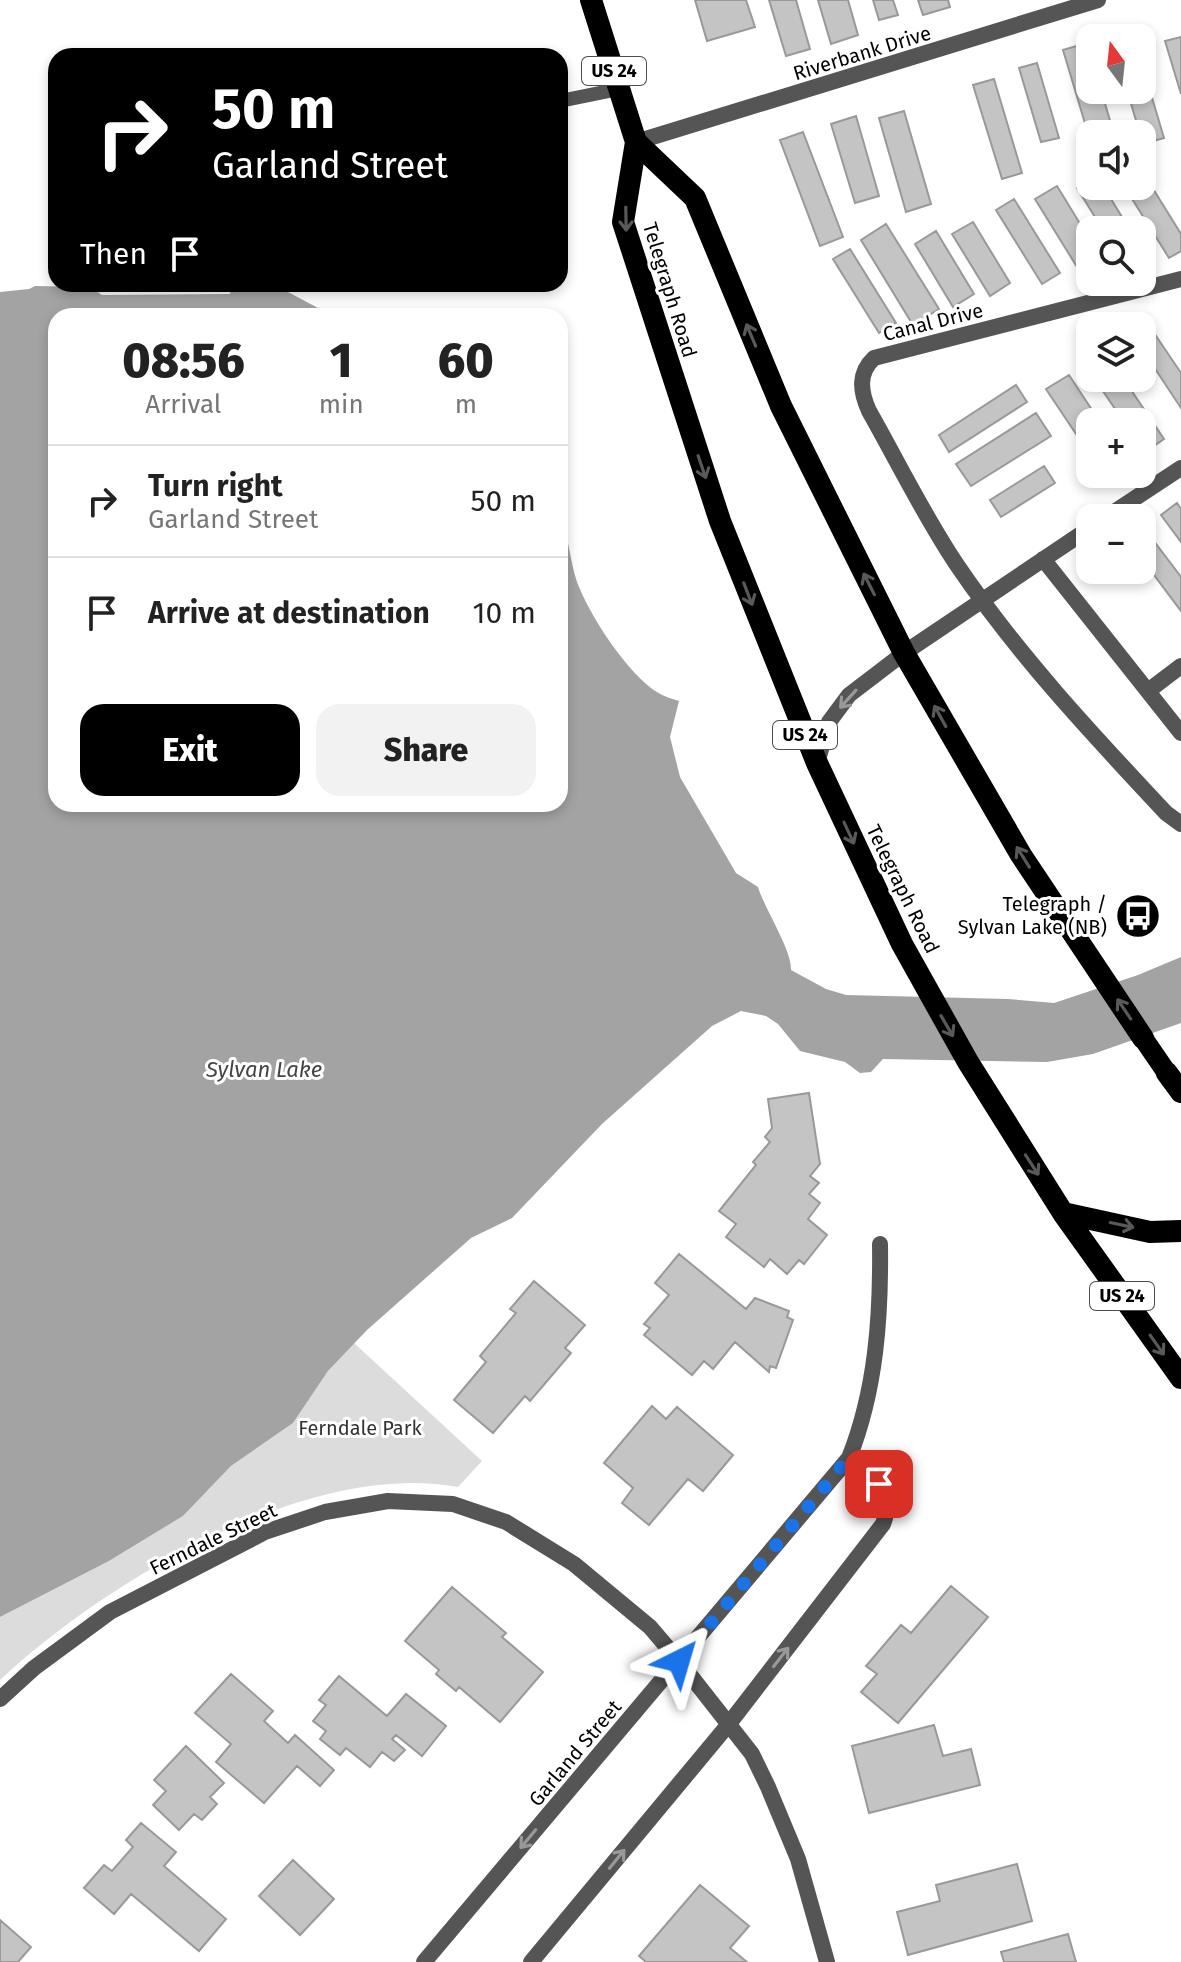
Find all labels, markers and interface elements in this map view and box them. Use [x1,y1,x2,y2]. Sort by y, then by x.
street label: Riverbank Drive [790,21,934,85]
north arrow [1076,24,1156,104]
map controls [1076,24,1156,584]
road number: US 24 [582,57,646,85]
text: 50 m [212,76,335,143]
icon: right [80,80,184,184]
button: sound [1076,120,1156,200]
text: Garland Street [212,144,448,188]
one-way arrow [618,205,634,232]
button: search [1076,216,1156,296]
street label: Telegraph Road [638,219,702,361]
icon: arrive [163,232,207,276]
text: Then [80,236,147,272]
street label: Canal Drive [880,298,986,346]
button: layers [1076,312,1156,392]
one-way arrow [742,323,757,348]
text: 08:56 [122,332,245,390]
text: 1 [330,332,353,390]
text: 60 [438,332,494,390]
text: Arrival [145,389,221,420]
text: min [319,389,364,420]
text: m [455,389,477,420]
button: + [1076,408,1156,488]
one-way arrow [695,454,710,479]
text: Turn right [148,468,283,504]
icon: right [80,479,124,523]
text: 50 m [471,483,536,519]
text: Garland Street [148,504,318,535]
button: − [1076,504,1156,584]
one-way arrow [860,572,876,596]
one-way arrow [742,581,756,606]
icon: arrive [80,591,124,635]
text: Arrive at destination [148,595,430,631]
text: 10 m [473,595,536,631]
one-way arrow [838,689,857,709]
button: Exit [80,704,300,796]
button: Share [316,704,536,796]
one-way arrow [932,705,947,729]
road number: US 24 [773,721,837,749]
one-way arrow [843,821,858,845]
street label: Telegraph Road [862,821,944,957]
one-way arrow [1015,846,1031,869]
place label: Telegraph / Sylvan Lake (NB) [958,892,1107,939]
bus stop icon: Telegraph / Sylvan Lake (NB) [1114,892,1162,940]
one-way arrow [1115,999,1132,1021]
one-way arrow [939,1014,955,1037]
water label: Sylvan Lake [205,1056,322,1083]
one-way arrow [1024,1154,1041,1176]
one-way arrow [1109,1219,1134,1234]
road number: US 24 [1090,1282,1154,1310]
one-way arrow [1149,1334,1165,1356]
park label: Ferndale Park [298,1416,422,1440]
pin [845,1450,913,1518]
icon: arrive [857,1462,901,1506]
street label: Ferndale Street [146,1498,281,1580]
position arrow [637,1619,721,1703]
one-way arrow [772,1647,789,1668]
street label: Garland Street [524,1694,627,1811]
one-way arrow [519,1828,537,1849]
one-way arrow [608,1849,626,1870]

